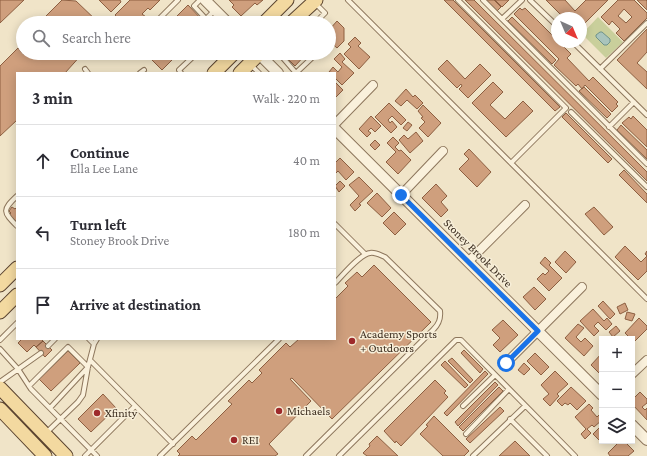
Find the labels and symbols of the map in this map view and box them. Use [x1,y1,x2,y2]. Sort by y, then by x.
north arrow [551,12,587,48]
route end [392,186,410,204]
street label: Stoney Brook Drive [441,216,515,290]
place label: Academy Sports + Outdoors [360,327,437,355]
marker: Academy Sports + Outdoors [347,336,357,346]
route start [497,354,515,372]
place label: Michaels [287,404,330,418]
place label: Xfinity [105,406,138,420]
marker: Michaels [274,406,284,416]
marker: Xfinity [92,408,102,418]
place label: REI [242,433,259,447]
marker: REI [229,435,239,445]

